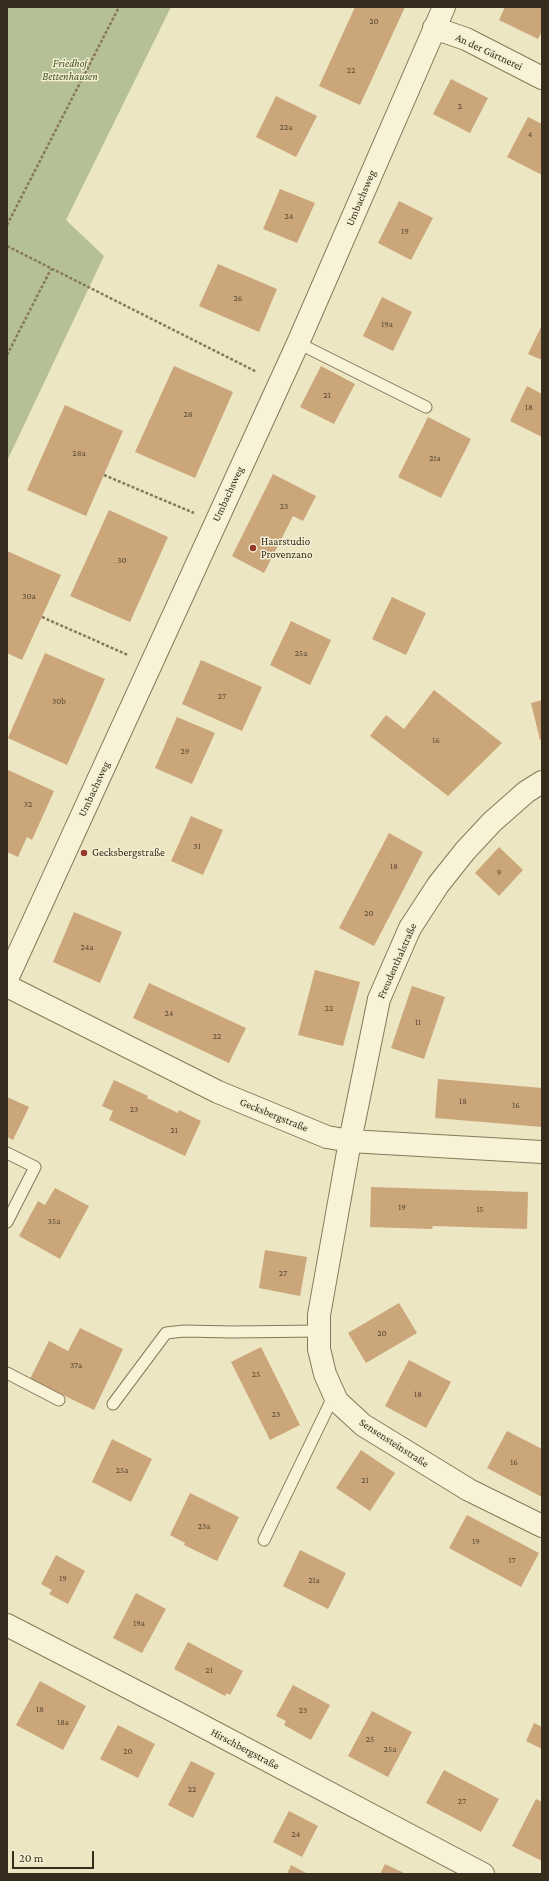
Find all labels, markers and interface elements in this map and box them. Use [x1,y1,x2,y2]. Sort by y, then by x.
house number: 20 [369,16,379,26]
street label: An der Gärtnerei [453,31,525,73]
park label: Friedhof Bettenhausen [42,57,98,83]
house number: 22 [347,65,355,75]
house number: 2 [458,101,462,111]
house number: 22a [280,122,292,132]
house number: 4 [528,129,532,139]
street label: Umbachsweg [343,168,379,228]
house number: 24 [285,211,293,221]
house number: 19 [401,226,409,236]
house number: 26 [234,293,242,303]
house number: 19a [381,319,393,329]
house number: 21 [323,390,331,400]
house number: 18 [525,402,533,412]
house number: 28 [183,409,193,419]
house number: 28a [72,448,86,458]
house number: 21a [429,453,441,463]
street label: Umbachsweg [209,464,247,524]
house number: 23 [280,501,288,511]
place label: Haarstudio Provenzano [261,535,312,561]
marker: Haarstudio Provenzano [248,543,258,553]
house number: 30 [117,555,127,565]
house number: 30a [22,591,36,601]
house number: 25a [295,648,307,658]
house number: 27 [218,691,226,701]
house number: 30b [52,696,66,706]
house number: 16 [432,735,440,745]
house number: 29 [181,746,189,756]
street label: Umbachsweg [75,759,113,819]
house number: 32 [24,799,32,809]
house number: 31 [193,841,201,851]
place label: Gecksbergstraße [92,846,165,860]
marker: Gecksbergstraße [79,848,89,858]
house number: 18 [390,861,398,871]
house number: 9 [497,867,501,877]
house number: 20 [364,908,374,918]
street label: Freudenthalstraße [374,921,420,1001]
house number: 24a [80,942,94,952]
house number: 22 [325,1003,333,1013]
house number: 24 [165,1008,173,1018]
house number: 11 [415,1017,421,1027]
house number: 22 [213,1031,221,1041]
street label: Gecksbergstraße [238,1095,310,1135]
house number: 18 [459,1096,467,1106]
house number: 16 [512,1100,520,1110]
house number: 23 [130,1104,138,1114]
house number: 21 [170,1125,178,1135]
house number: 19 [398,1202,406,1212]
house number: 15 [476,1204,484,1214]
house number: 35a [48,1216,60,1226]
house number: 27 [279,1268,287,1278]
house number: 20 [377,1328,387,1338]
house number: 37a [70,1360,82,1370]
house number: 25 [252,1369,260,1379]
house number: 18 [414,1389,422,1399]
house number: 23 [272,1409,280,1419]
street label: Sensensteinstraße [357,1416,431,1470]
house number: 16 [510,1457,518,1467]
house number: 25a [116,1465,128,1475]
house number: 21 [361,1475,369,1485]
house number: 23a [198,1521,210,1531]
house number: 19 [472,1536,480,1546]
house number: 17 [508,1555,516,1565]
house number: 19 [59,1573,67,1583]
house number: 21a [308,1575,320,1585]
house number: 19a [133,1618,145,1628]
house number: 21 [205,1665,213,1675]
house number: 18 [36,1704,44,1714]
house number: 23 [299,1705,307,1715]
house number: 18a [57,1717,69,1727]
street label: Hirschbergstraße [208,1725,282,1773]
house number: 25 [366,1734,374,1744]
house number: 25a [384,1744,396,1754]
house number: 20 [123,1746,133,1756]
house number: 22 [188,1784,196,1794]
house number: 27 [458,1796,466,1806]
house number: 24 [292,1829,300,1839]
scale bar [14,1843,96,1869]
text: 20 m [19,1851,43,1865]

